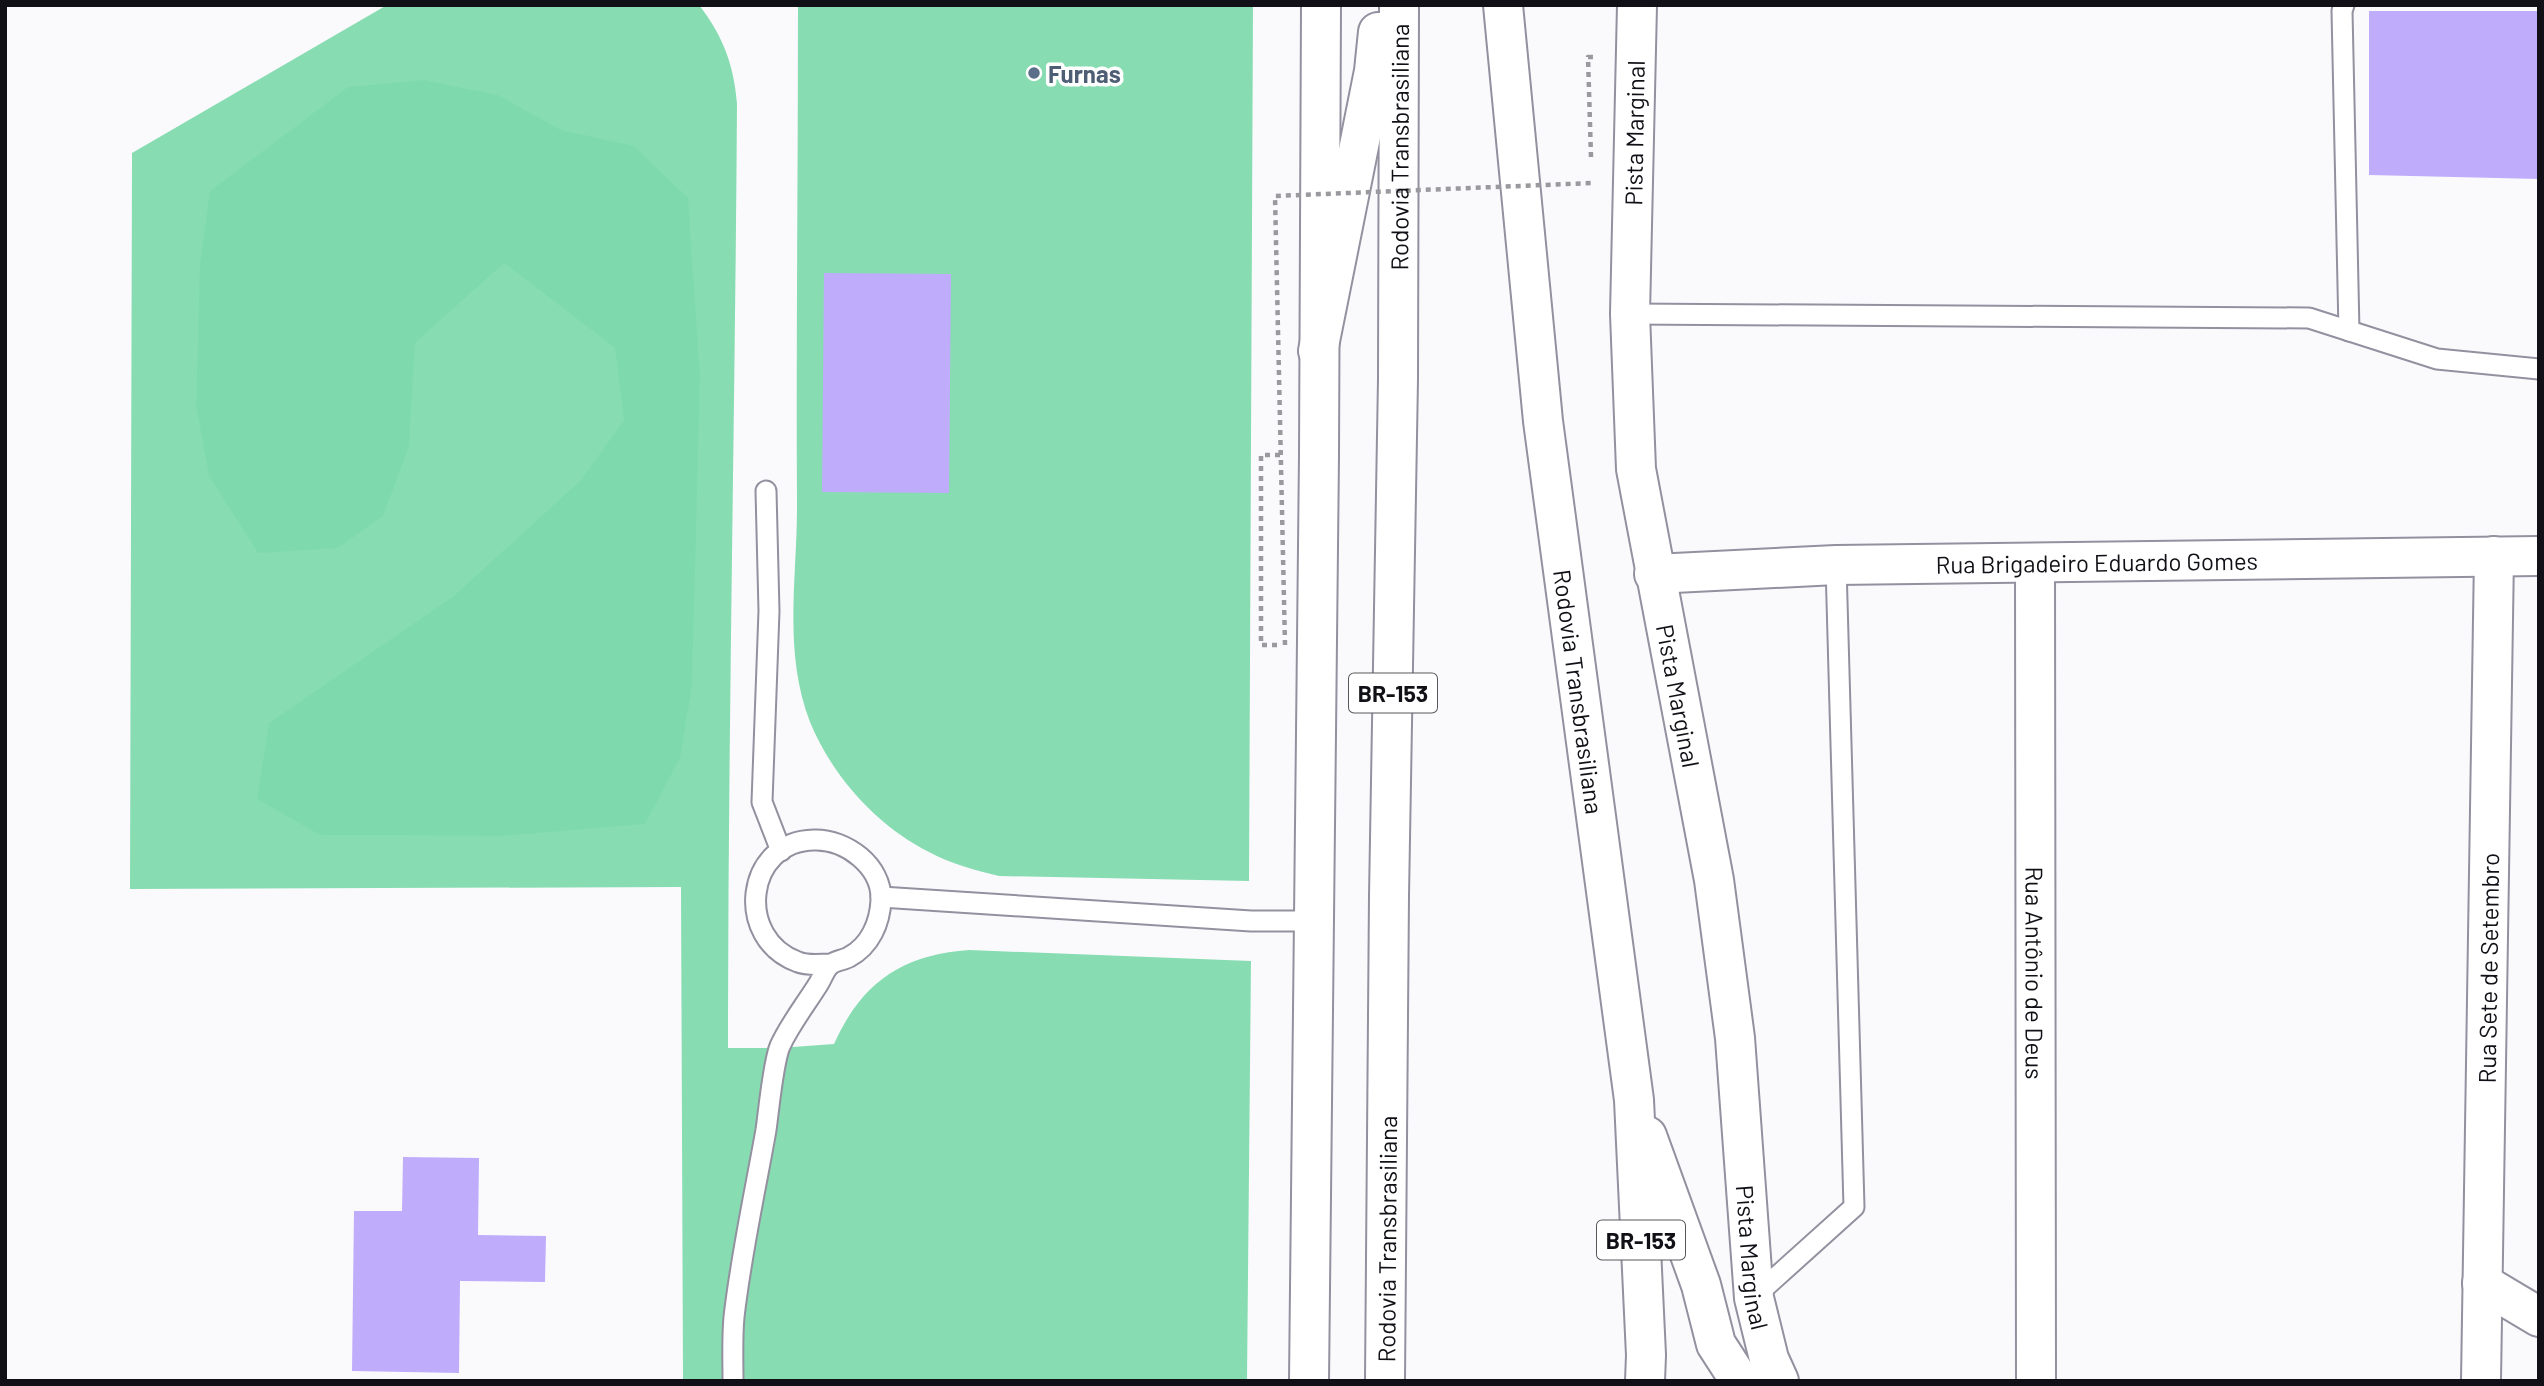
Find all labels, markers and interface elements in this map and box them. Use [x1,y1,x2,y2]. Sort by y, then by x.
street label: Rodovia Transbrasiliana [1384,24,1413,271]
place label: Furnas [1048,59,1121,88]
street label: Pista Marginal [1618,60,1650,206]
marker: Furnas [1026,65,1042,81]
street label: Rua Brigadeiro Eduardo Gomes [1935,545,2258,578]
street label: Rodovia Transbrasiliana [1549,567,1610,816]
street label: Pista Marginal [1651,622,1707,770]
road number: BR-153 [1349,674,1437,712]
street label: Rua Sete de Setembro [2471,853,2504,1084]
street label: Rua Antônio de Deus [2021,866,2050,1080]
street label: Rodovia Transbrasiliana [1371,1116,1402,1363]
street label: Pista Marginal [1731,1184,1776,1333]
road number: BR-153 [1597,1220,1685,1260]

